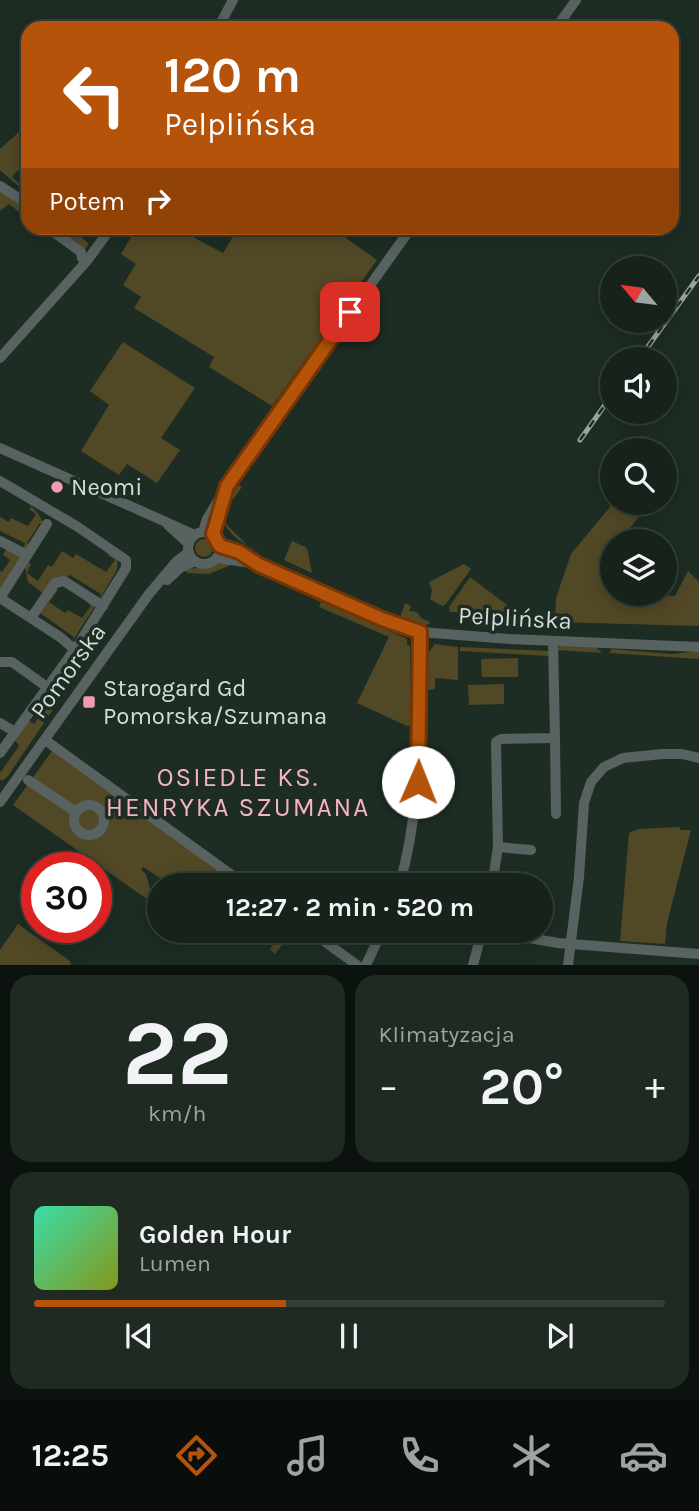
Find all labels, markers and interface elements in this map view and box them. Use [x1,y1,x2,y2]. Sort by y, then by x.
text: 120 m [164,47,301,104]
icon: left [49,49,140,140]
text: Pelplińska [164,106,316,143]
icon: right [139,182,177,220]
text: Potem [49,186,125,217]
north arrow [600,256,677,332]
map controls [600,256,677,606]
pin [320,282,380,342]
icon: arrive [331,293,369,331]
button: sound [600,347,677,424]
button: search [600,438,677,515]
place label: Neomi [71,473,142,501]
marker: Neomi [49,479,65,495]
button: layers [600,529,677,606]
street label: Pelplińska [457,601,573,635]
street label: Pomorska [24,618,112,724]
place label: Starogard Gd Pomorska/Szumana [103,674,327,730]
marker: Starogard Gd Pomorska/Szumana [81,694,97,710]
position arrow [381,745,455,819]
district label: OSIEDLE KS. HENRYKA SZUMANA [106,762,370,823]
speed limit sign: 30 [21,852,112,943]
text: 12:27 · 2 min · 520 m [226,892,474,923]
text: 22 [122,1001,232,1107]
text: Klimatyzacja [379,1021,515,1048]
text: 20° [479,1056,564,1117]
text: − [379,1064,398,1109]
text: + [645,1064,665,1109]
text: km/h [148,1100,206,1127]
text: Golden Hour [139,1219,291,1250]
text: Lumen [139,1250,211,1277]
icon: previous [120,1317,158,1355]
icon: pause [330,1317,368,1355]
icon: next [541,1317,579,1355]
icon: directions [172,1431,221,1480]
icon: music [283,1431,332,1480]
icon: phone [395,1431,444,1480]
icon: climate [507,1431,556,1480]
icon: car [619,1431,668,1480]
text: 12:25 [31,1437,109,1474]

